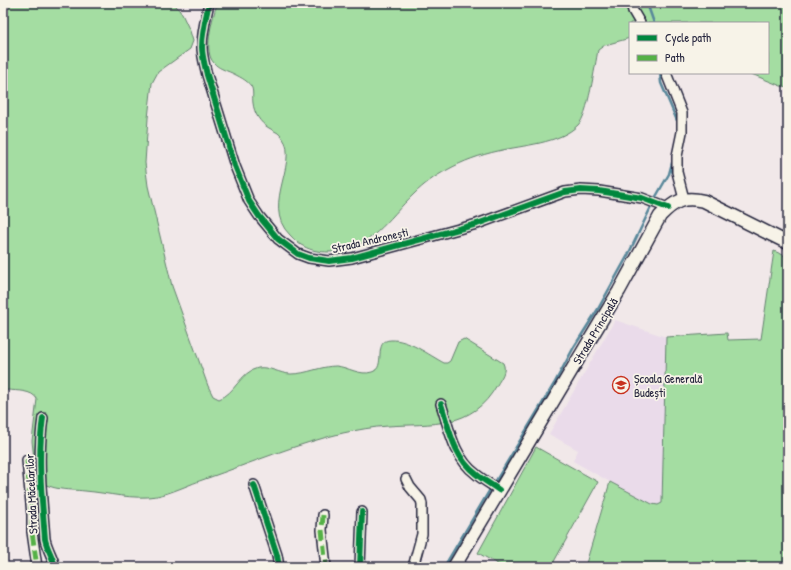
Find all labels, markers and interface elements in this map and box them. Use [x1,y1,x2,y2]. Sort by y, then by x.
legend [629,22,769,74]
text: Cycle path [665,29,711,46]
text: Path [665,49,685,66]
street label: Strada Andronești [330,223,410,257]
street label: Strada Principală [568,294,622,367]
place label: Școala Generală Budești [634,370,703,401]
school or university icon: Școala Generală Budești [611,375,631,395]
street label: Strada Măcelarilor [20,453,42,535]

